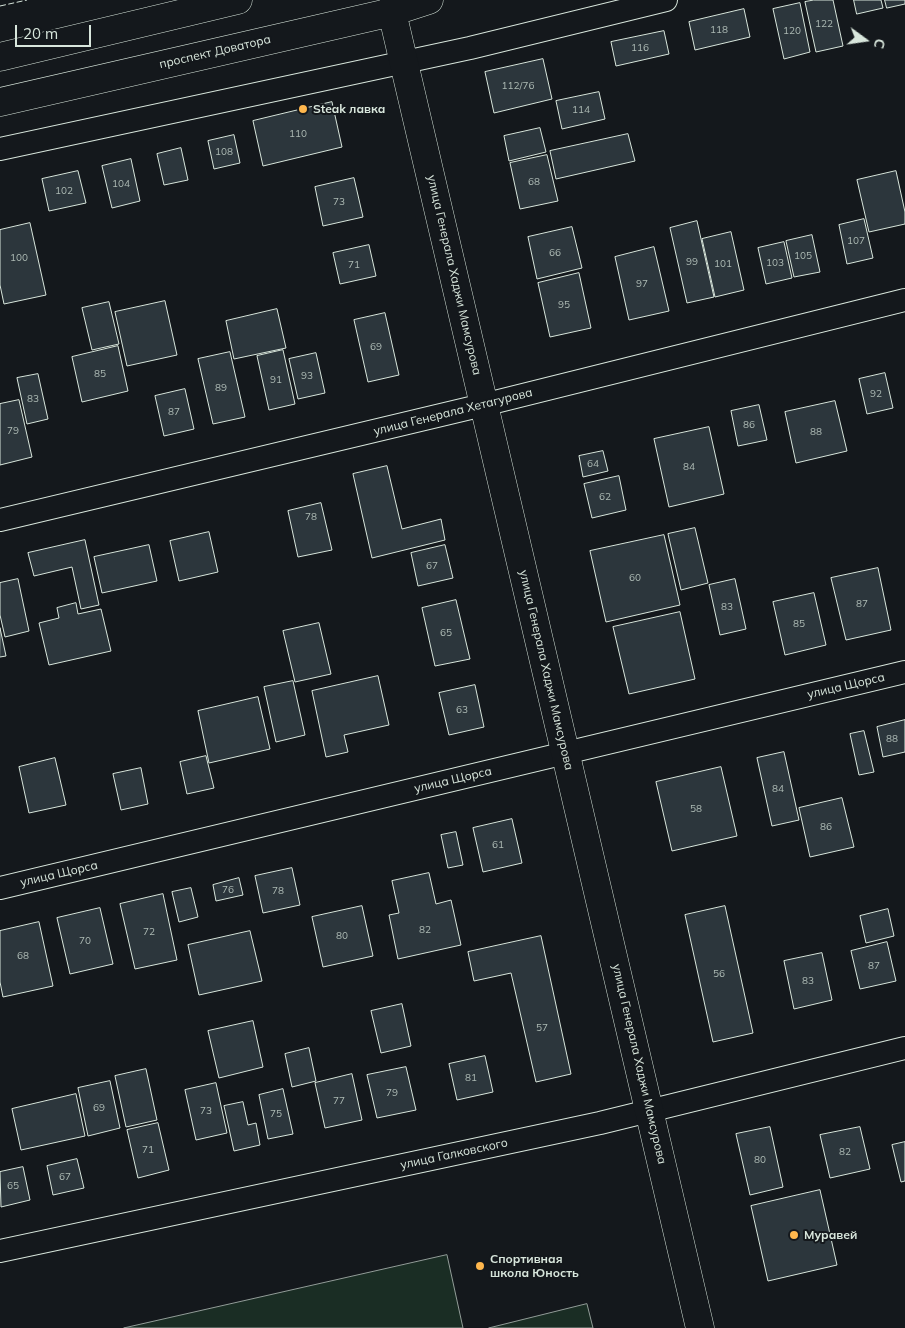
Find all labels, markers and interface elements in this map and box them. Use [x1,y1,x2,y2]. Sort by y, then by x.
scale bar [18,15,94,47]
north arrow [840,15,890,65]
house number: 122 [815,18,833,30]
text: 20 m [23,24,58,43]
house number: 118 [710,24,728,36]
house number: 120 [783,25,801,37]
street label: проспект Доватора [158,32,272,72]
text: С [870,37,889,50]
house number: 116 [631,42,649,54]
house number: 112/76 [502,80,534,92]
place label: Steak лавка [313,102,385,116]
marker: Steak лавка [297,103,309,115]
house number: 114 [572,104,590,116]
house number: 110 [289,128,307,140]
house number: 108 [215,146,233,158]
street label: улица Генерала Хаджи Мамсурова [424,174,484,376]
house number: 68 [528,176,540,188]
house number: 104 [112,178,130,190]
house number: 102 [55,185,73,197]
house number: 73 [333,196,345,208]
house number: 107 [847,235,865,247]
house number: 66 [549,247,561,259]
house number: 105 [794,250,812,262]
house number: 100 [10,252,28,264]
house number: 99 [686,256,698,268]
house number: 103 [766,257,784,269]
house number: 101 [714,258,732,270]
house number: 71 [348,259,360,271]
house number: 97 [636,278,648,290]
house number: 95 [558,299,570,311]
house number: 69 [370,341,382,353]
house number: 85 [94,368,106,380]
house number: 93 [301,370,313,382]
house number: 91 [270,374,282,386]
house number: 89 [215,382,227,394]
street label: улица Генерала Хетагурова [372,385,534,439]
house number: 92 [870,388,882,400]
house number: 83 [27,393,39,405]
house number: 87 [168,406,180,418]
house number: 86 [743,419,755,431]
house number: 79 [7,425,19,437]
house number: 88 [810,426,822,438]
house number: 64 [587,458,599,470]
house number: 84 [683,461,695,473]
house number: 62 [599,491,611,503]
house number: 78 [305,511,317,523]
house number: 67 [426,560,438,572]
street label: улица Генерала Хаджи Мамсурова [516,569,576,771]
house number: 60 [629,572,641,584]
house number: 87 [856,598,868,610]
house number: 83 [721,601,733,613]
house number: 85 [793,618,805,630]
house number: 65 [440,627,452,639]
street label: улица Щорса [806,670,886,702]
house number: 63 [456,704,468,716]
house number: 88 [886,733,898,745]
street label: улица Щорса [413,764,493,796]
house number: 84 [772,783,784,795]
house number: 58 [690,803,702,815]
house number: 86 [820,821,832,833]
house number: 61 [492,839,504,851]
street label: улица Щорса [19,858,99,890]
house number: 76 [222,884,234,896]
house number: 78 [272,885,284,897]
house number: 82 [419,924,431,936]
house number: 72 [143,926,155,938]
house number: 80 [336,930,348,942]
house number: 70 [79,935,91,947]
house number: 68 [17,950,29,962]
house number: 87 [868,960,880,972]
street label: улица Генерала Хаджи Мамсурова [609,963,669,1165]
house number: 56 [713,968,725,980]
house number: 83 [802,975,814,987]
house number: 57 [536,1022,548,1034]
house number: 81 [465,1072,477,1084]
house number: 79 [386,1087,398,1099]
house number: 77 [333,1095,345,1107]
house number: 69 [93,1102,105,1114]
house number: 73 [200,1105,212,1117]
house number: 75 [270,1108,282,1120]
street label: улица Галковского [399,1136,509,1172]
house number: 71 [142,1144,154,1156]
house number: 82 [839,1146,851,1158]
house number: 80 [754,1154,766,1166]
house number: 67 [59,1171,71,1183]
house number: 65 [7,1180,19,1192]
place label: Муравей [804,1228,857,1242]
marker: Муравей [788,1229,800,1241]
place label: Спортивная школа Юность [490,1252,579,1280]
marker: Спортивная школа Юность [474,1260,486,1272]

